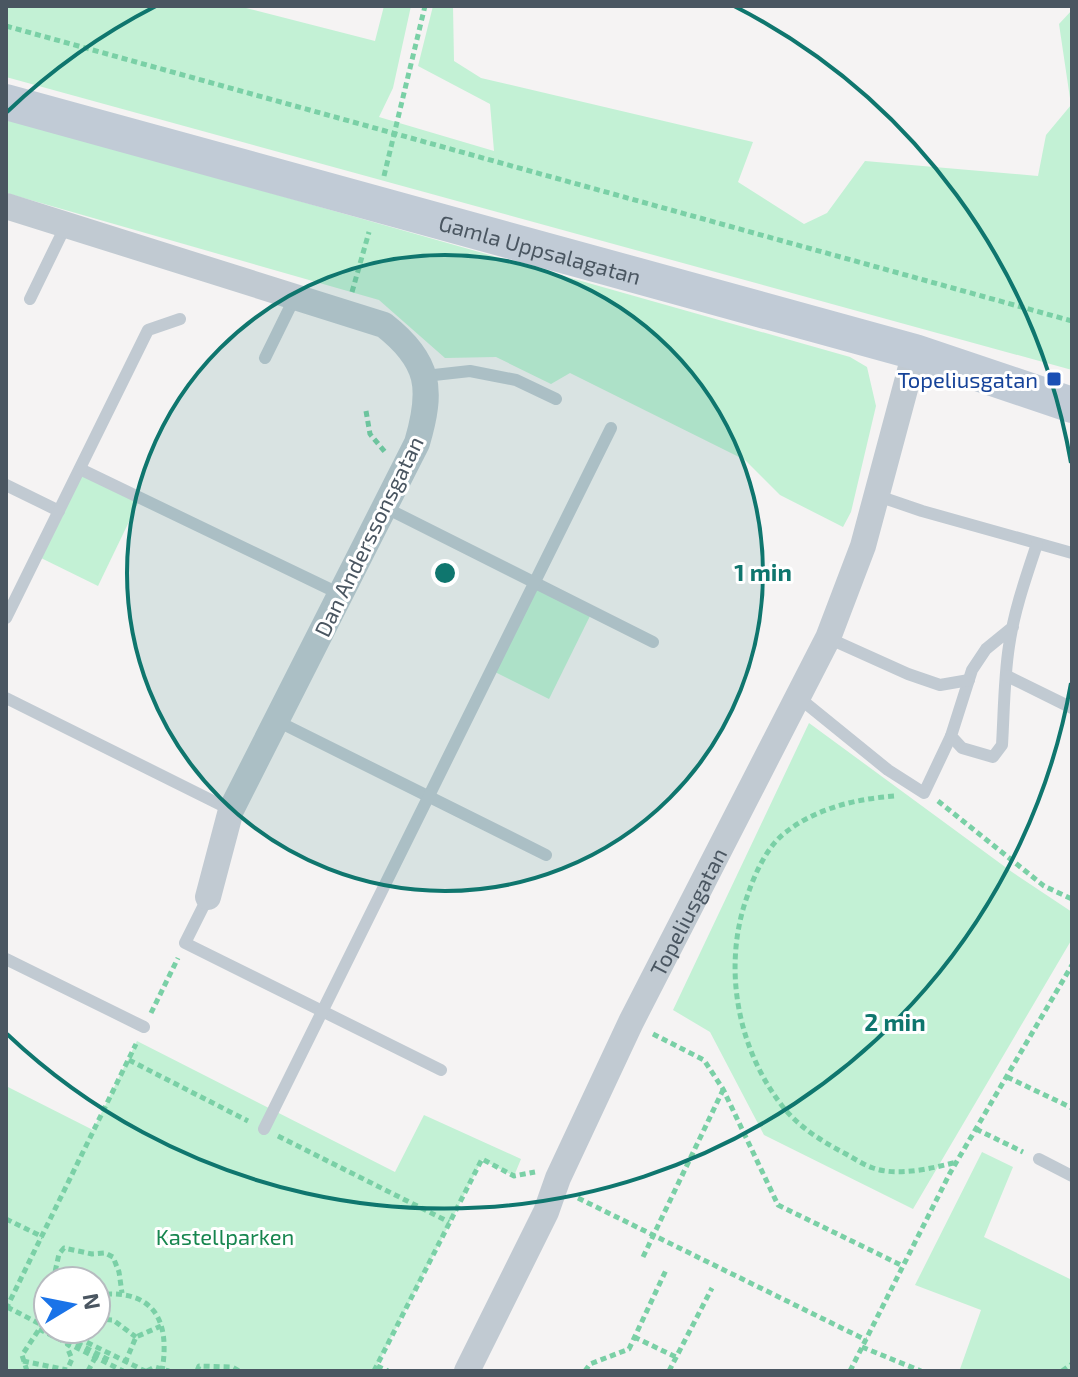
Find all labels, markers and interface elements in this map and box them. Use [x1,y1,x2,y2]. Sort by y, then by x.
street label: Gamla Uppsalagatan [436,209,644,289]
place label: Topeliusgatan [897,366,1038,392]
marker: Topeliusgatan [1045,370,1063,388]
street label: Dan Anderssonsgatan [308,431,428,641]
text: 1 min [734,557,792,586]
centre of rings [431,559,459,587]
street label: Topeliusgatan [644,843,731,980]
text: 2 min [864,1007,926,1036]
park label: Kastellparken [156,1223,294,1249]
north arrow [32,1265,112,1345]
text: N [78,1291,107,1311]

